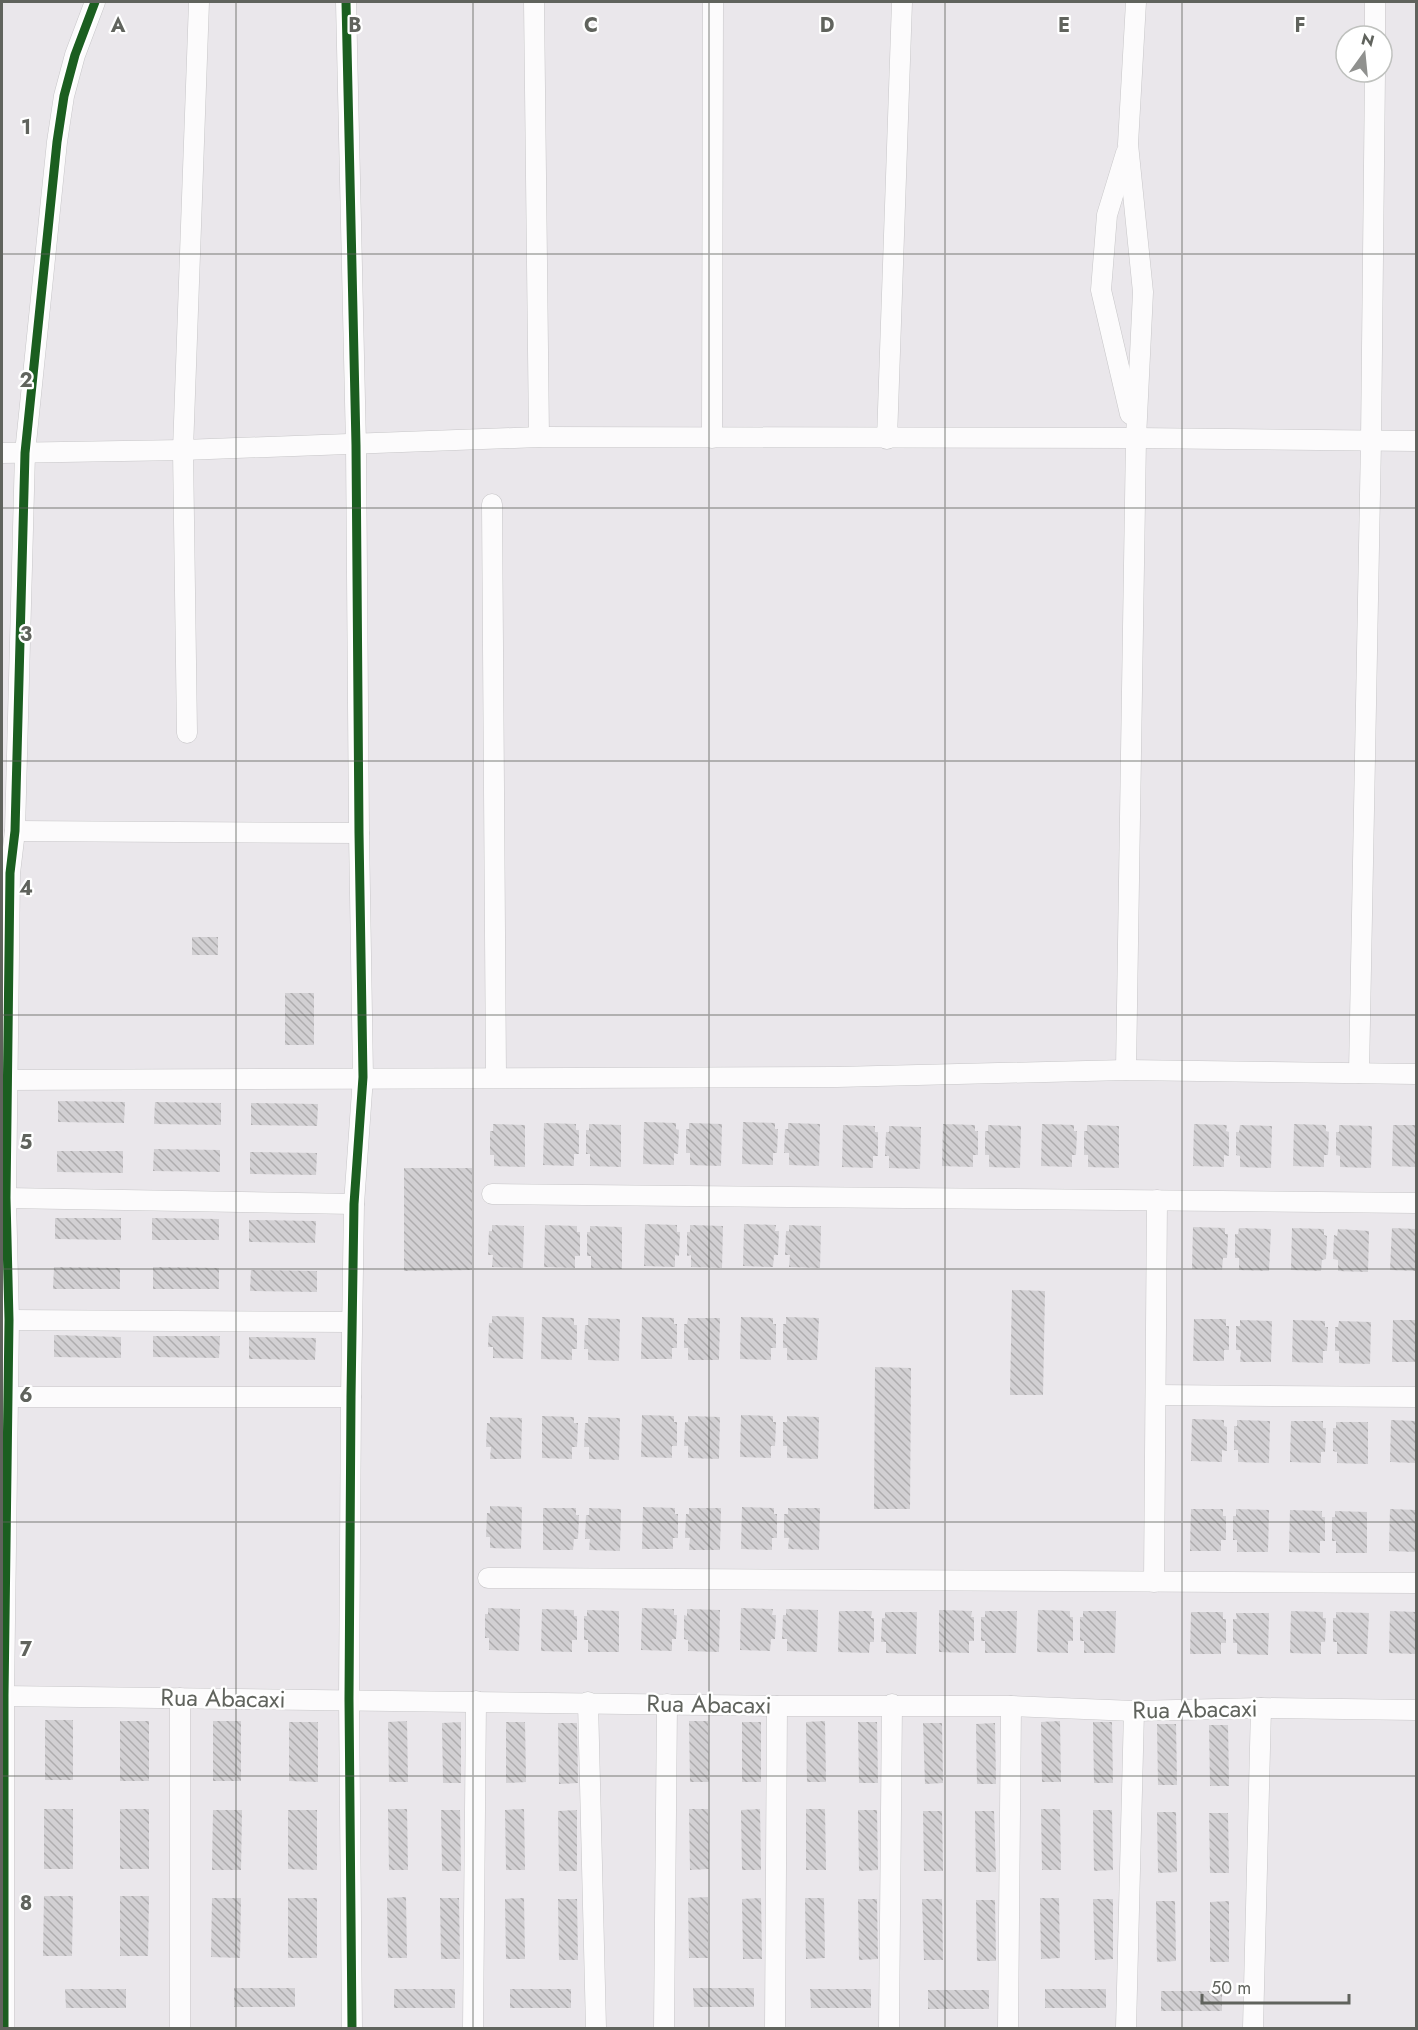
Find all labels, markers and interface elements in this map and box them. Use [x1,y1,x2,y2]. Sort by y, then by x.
text: A [110,11,126,40]
text: B [348,11,362,40]
text: C [584,11,598,40]
text: D [820,11,834,40]
text: E [1058,11,1070,40]
text: F [1294,11,1306,40]
north arrow [1334,24,1394,84]
text: N [1359,27,1377,53]
text: 1 [21,113,31,142]
text: 2 [19,366,33,395]
text: 3 [20,620,32,649]
text: 4 [19,874,33,903]
text: 5 [20,1128,33,1157]
text: 6 [19,1381,33,1410]
text: 7 [20,1635,33,1664]
street label: Rua Abacaxi [160,1679,286,1717]
street label: Rua Abacaxi [646,1685,772,1723]
street label: Rua Abacaxi [1132,1690,1258,1728]
text: 8 [20,1889,32,1918]
scale bar [1202,1967,1349,2005]
text: 50 m [1211,1975,1251,2001]

